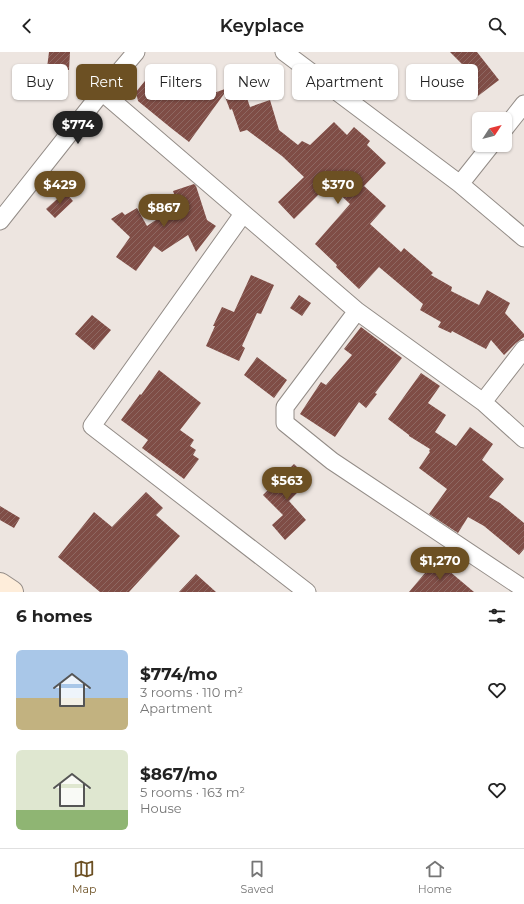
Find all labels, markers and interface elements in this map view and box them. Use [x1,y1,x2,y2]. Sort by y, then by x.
icon: back [16,15,38,37]
text: Keyplace [220,15,304,37]
icon: search [486,15,508,37]
chip: Buy [12,64,68,100]
chip: Rent [76,64,137,100]
chip: Filters [145,64,216,100]
chip: New [224,64,284,100]
chip: Apartment [292,64,398,100]
chip: House [406,64,478,100]
pin: $774 [54,111,102,145]
north arrow [472,112,512,152]
map controls [472,112,512,152]
text: $774 [62,116,94,132]
pin: $429 [36,171,84,205]
pin: $370 [314,171,362,205]
text: $429 [43,176,77,192]
text: $370 [322,176,354,192]
pin: $867 [140,194,188,228]
text: $867 [147,199,181,215]
pin: $563 [263,467,311,501]
text: $563 [271,472,303,488]
pin: $1,270 [407,547,473,581]
text: $1,270 [419,552,461,568]
icon: filters [486,605,508,627]
text: 6 homes [16,606,92,626]
text: $774/mo [140,664,217,684]
icon: home [48,666,96,714]
icon: heart [486,679,508,701]
text: 3 rooms · 110 m² [140,684,243,700]
text: Apartment [140,700,212,716]
text: $867/mo [140,764,217,784]
icon: home [48,766,96,814]
icon: heart [486,779,508,801]
text: 5 rooms · 163 m² [140,784,245,800]
text: House [140,800,182,816]
tab: Map [72,858,97,896]
tab: Saved [241,858,274,896]
tab: Home [418,858,452,896]

